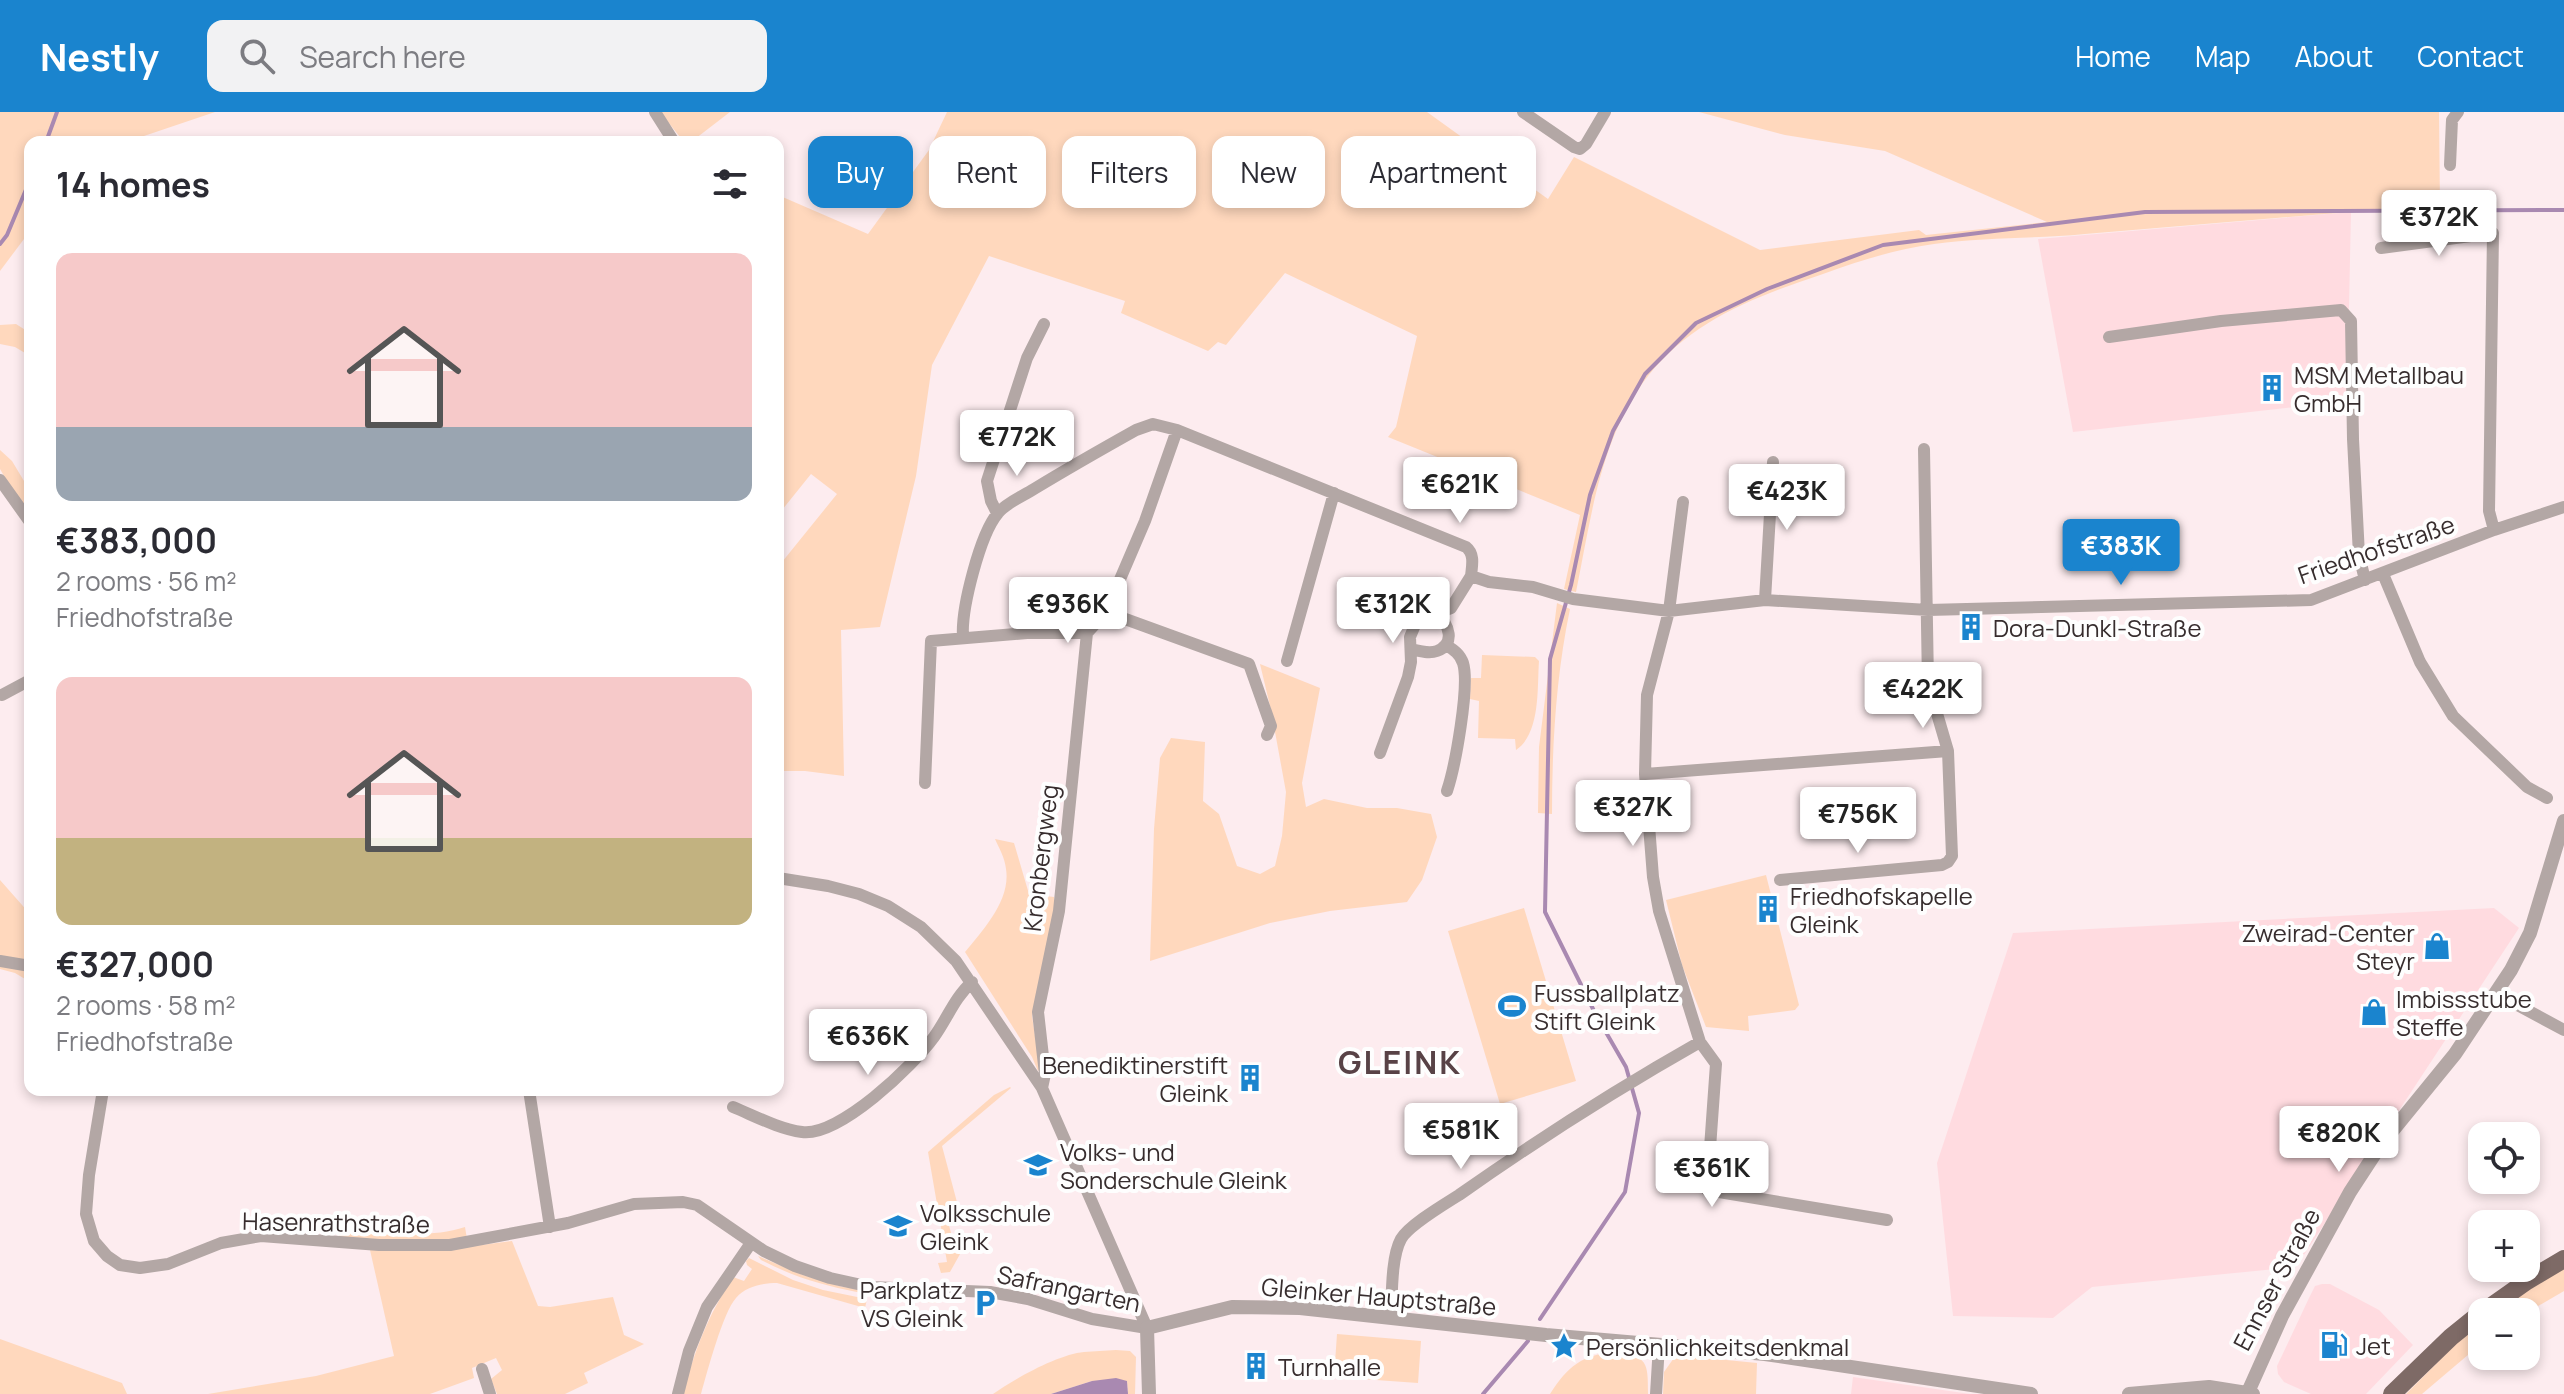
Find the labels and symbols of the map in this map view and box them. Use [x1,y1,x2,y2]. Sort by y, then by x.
pin: €372K [2383,190,2495,258]
place label: MSM Metallbau GmbH [2294,358,2464,419]
building icon: MSM Metallbau GmbH [2257,373,2287,403]
pin: €772K [961,410,1073,478]
pin: €621K [1404,457,1516,525]
pin: €423K [1731,464,1843,532]
street label: Friedhofstraße [2293,507,2459,591]
pin: €383K [2065,519,2177,587]
pin: €936K [1012,577,1124,645]
pin: €312K [1337,577,1449,645]
place label: Dora-Dunkl-Straße [1993,611,2201,644]
building icon: Dora-Dunkl-Straße [1956,612,1986,642]
pin: €422K [1867,662,1979,730]
pin: €327K [1577,780,1689,848]
street label: Kronbergweg [1015,783,1065,933]
pin: €756K [1802,787,1914,855]
place label: Friedhofskapelle Gleink [1790,879,1973,940]
building icon: Friedhofskapelle Gleink [1753,894,1783,924]
place label: Zweirad-Center Steyr [2241,916,2415,977]
shop icon: Zweirad-Center Steyr [2422,931,2452,961]
place label: Fussballplatz Stift Gleink [1534,976,1680,1037]
place label: Imbissstube Steffe [2396,982,2532,1043]
sports icon: Fussballplatz Stift Gleink [1497,991,1527,1021]
shop icon: Imbissstube Steffe [2359,997,2389,1027]
pin: €636K [812,1009,924,1077]
district label: GLEINK [1338,1040,1462,1084]
place label: Benediktinerstift Gleink [1042,1048,1229,1109]
building icon: Benediktinerstift Gleink [1235,1063,1265,1093]
pin: €581K [1405,1103,1517,1171]
pin: €820K [2283,1106,2395,1174]
place label: Volks- und Sonderschule Gleink [1060,1135,1288,1196]
pin: €361K [1656,1141,1768,1209]
school or university icon: Volks- und Sonderschule Gleink [1023,1150,1053,1180]
place label: Volksschule Gleink [920,1196,1051,1257]
street label: Ennser Straße [2225,1202,2327,1356]
street label: Hasenrathstraße [242,1204,430,1240]
school or university icon: Volksschule Gleink [883,1211,913,1241]
street label: Safrangarten [994,1257,1144,1319]
street label: Gleinker Hauptstraße [1260,1269,1498,1323]
place label: Parkplatz VS Gleink [860,1273,964,1334]
parking icon: Parkplatz VS Gleink [970,1288,1000,1318]
place label: Jet [2356,1329,2391,1362]
place label: Persönlichkeitsdenkmal [1586,1330,1849,1363]
fuel station icon: Jet [2319,1330,2349,1360]
place icon: Persönlichkeitsdenkmal [1549,1331,1579,1361]
place label: Turnhalle [1278,1350,1381,1383]
building icon: Turnhalle [1241,1351,1271,1381]

